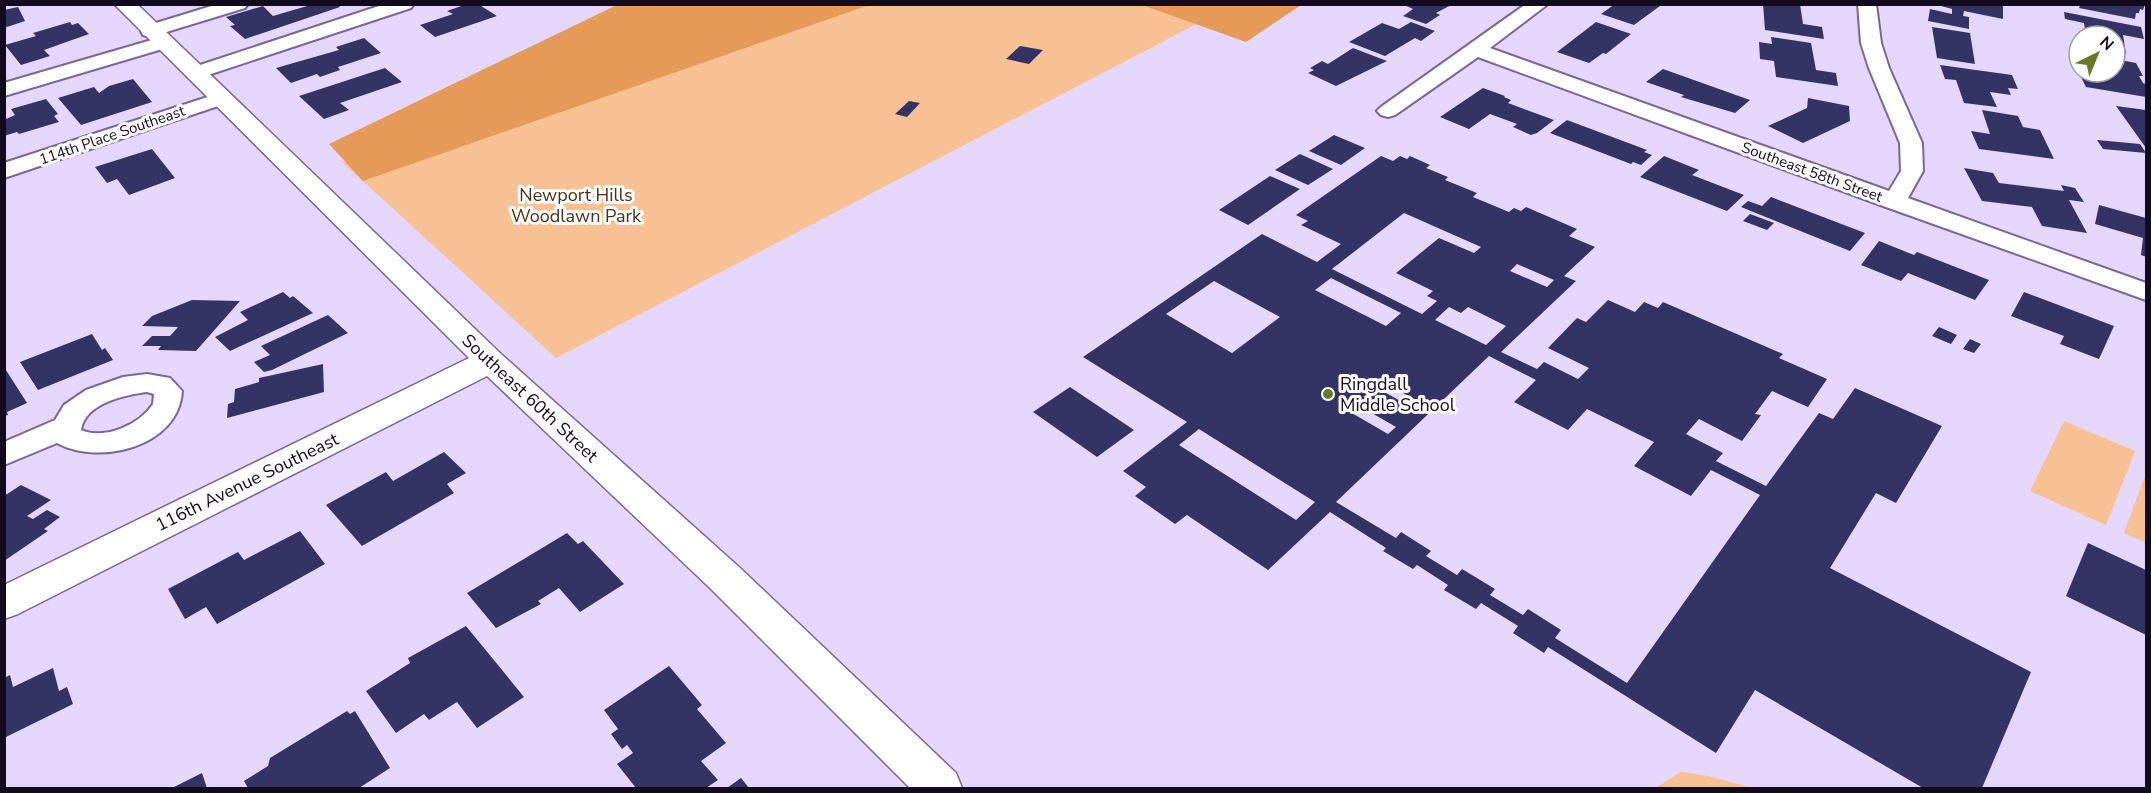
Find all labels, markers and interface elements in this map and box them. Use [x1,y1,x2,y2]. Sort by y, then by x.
north arrow [2067,24,2127,84]
text: N [2095,32,2118,56]
street label: 114th Place Southeast [36,100,188,169]
street label: Southeast 58th Street [1739,137,1886,207]
park label: Newport Hills Woodlawn Park [511,183,642,228]
street label: Southeast 60th Street [457,328,604,468]
place label: Ringdall Middle School [1340,372,1456,417]
marker: Ringdall Middle School [1321,387,1335,401]
street label: 116th Avenue Southeast [151,427,343,537]

